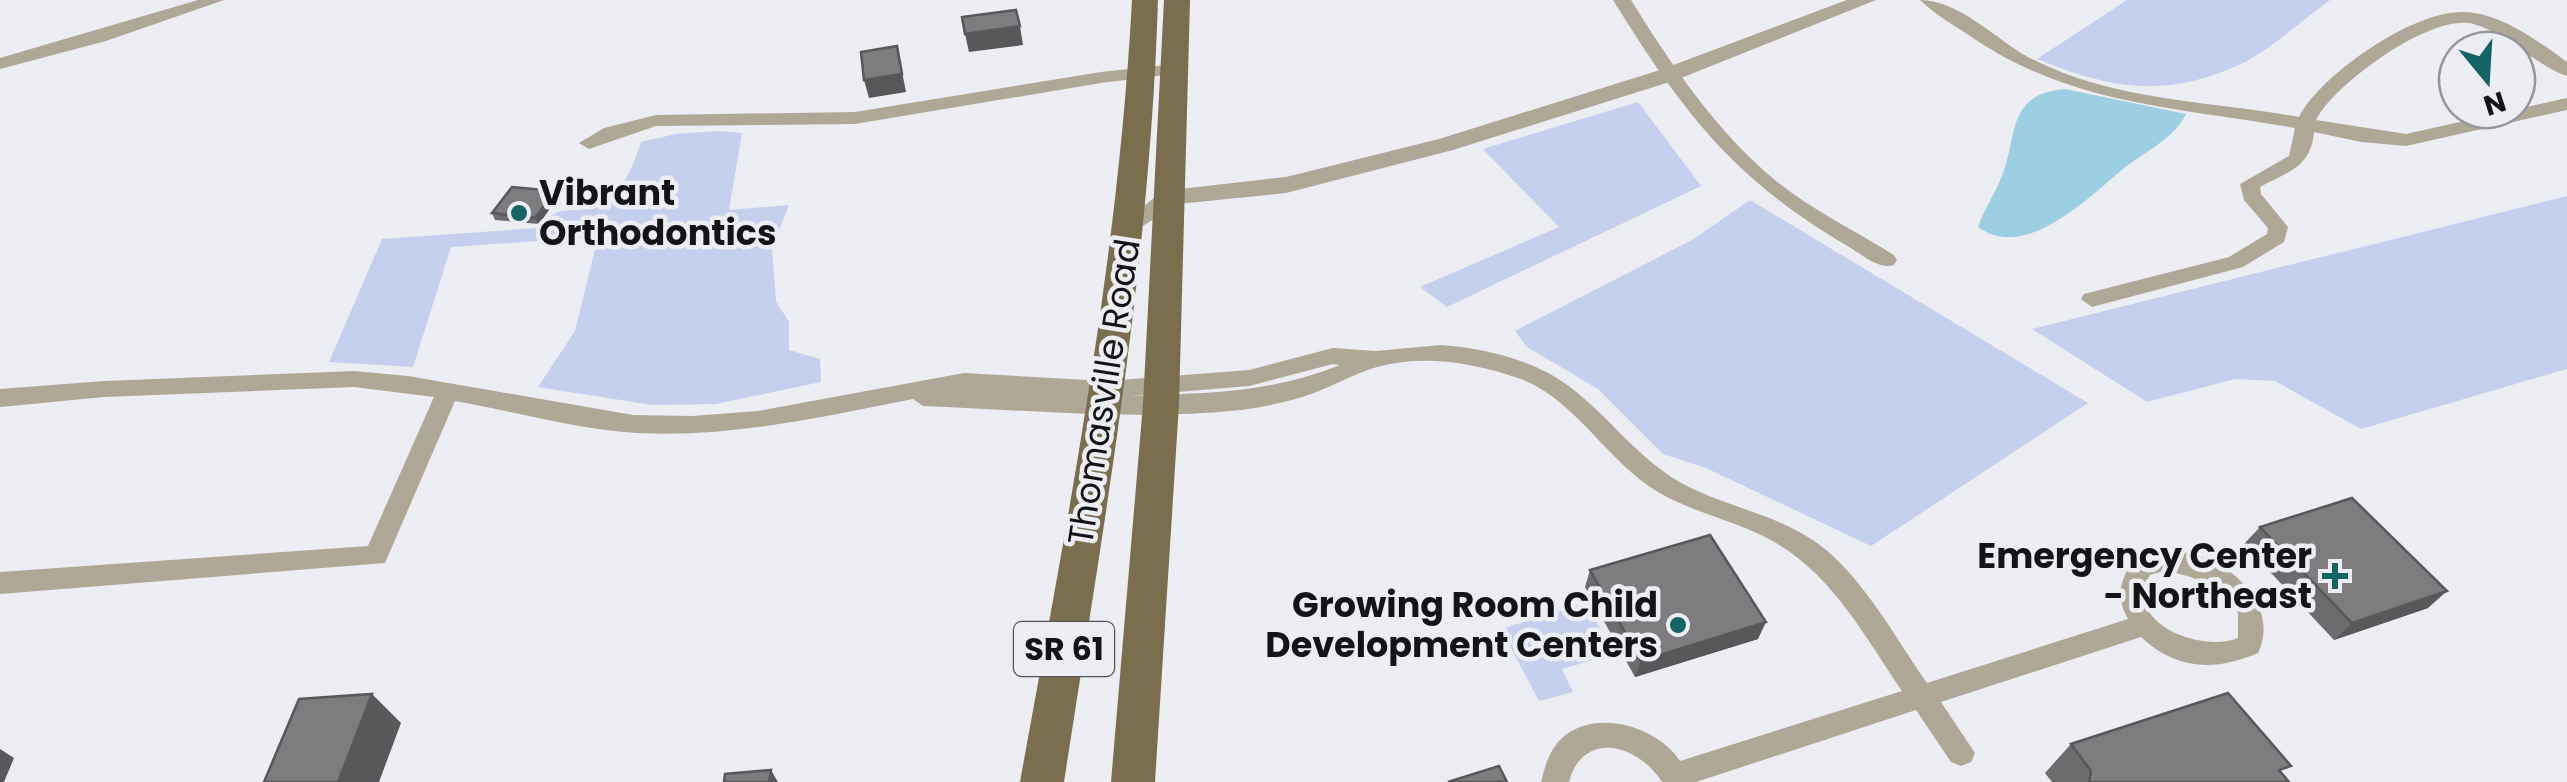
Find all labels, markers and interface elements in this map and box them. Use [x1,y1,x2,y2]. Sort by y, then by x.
north arrow [2437,30,2537,130]
text: N [2479,82,2511,125]
place label: Vibrant Orthodontics [539,168,776,257]
marker: Vibrant Orthodontics [508,202,530,224]
street label: Thomasville Road [1055,235,1152,548]
place label: Emergency Center - Northeast [1977,531,2312,620]
marker: Emergency Center - Northeast [2322,563,2348,589]
place label: Growing Room Child Development Centers [1265,580,1658,669]
marker: Growing Room Child Development Centers [1667,614,1689,636]
road number: SR 61 [1014,622,1114,676]

